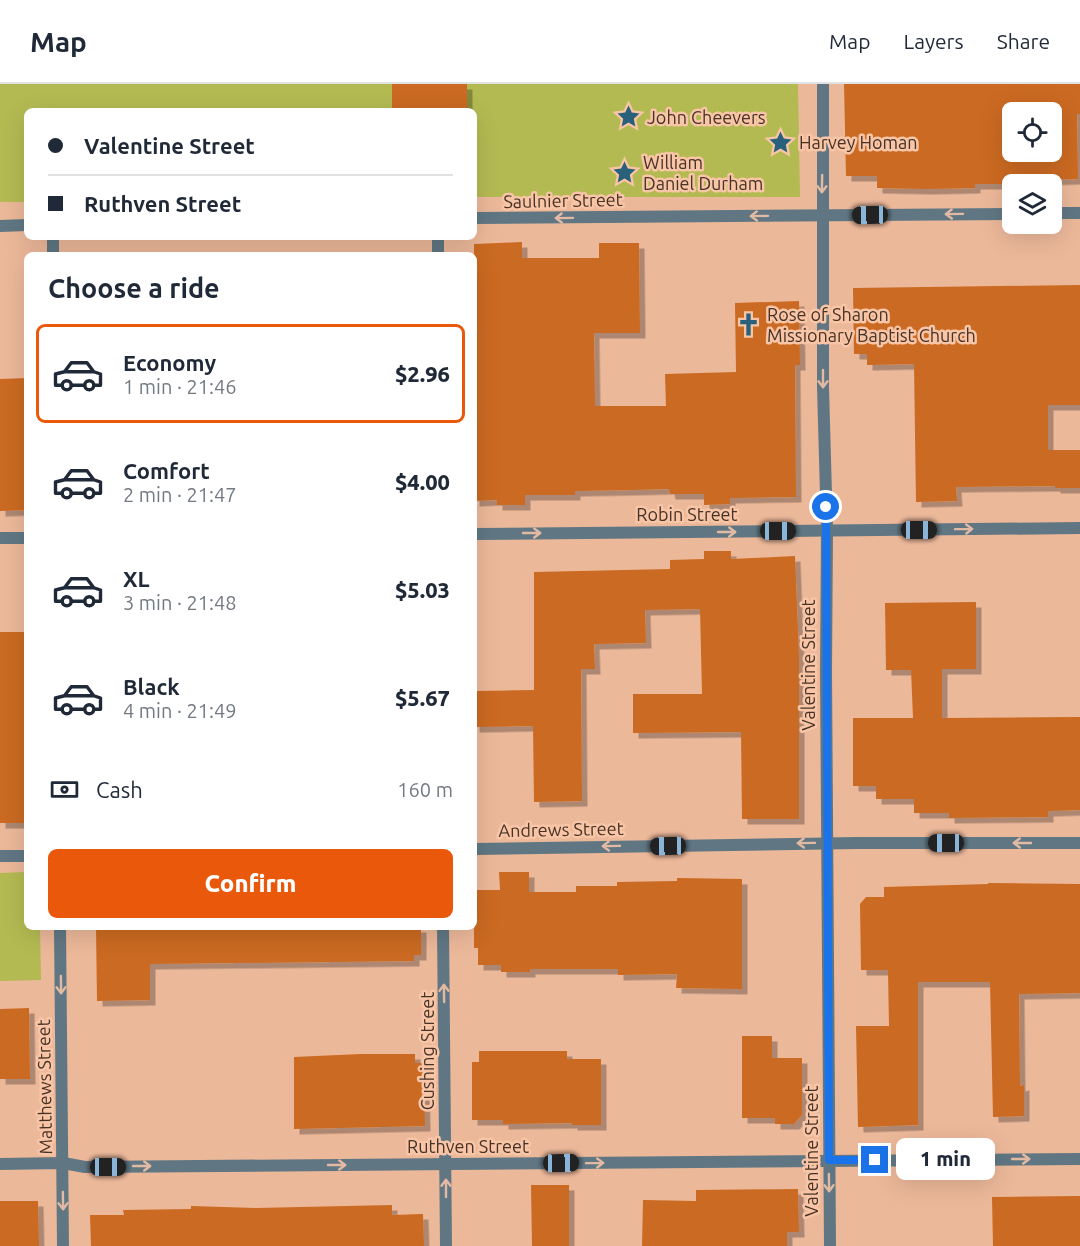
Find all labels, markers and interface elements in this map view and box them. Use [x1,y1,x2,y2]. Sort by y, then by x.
text: Map [30,26,87,57]
text: Map [829,29,870,53]
text: Layers [903,29,964,53]
text: Share [997,29,1050,53]
map controls [1002,102,1062,234]
button: locate [1002,102,1062,162]
place icon: John Cheevers [616,104,642,130]
place label: John Cheevers [647,107,766,127]
place icon: Harvey Homan [768,129,794,155]
place label: Harvey Homan [799,132,918,152]
text: Valentine Street [84,133,255,158]
place label: William Daniel Durham [643,152,763,193]
place icon: William Daniel Durham [612,159,638,185]
one-way arrow [816,174,828,194]
button: layers [1002,174,1062,234]
street label: Saulnier Street [503,189,623,211]
text: Ruthven Street [84,191,241,216]
car [852,206,888,224]
one-way arrow [945,208,965,220]
one-way arrow [750,210,770,222]
one-way arrow [555,212,575,224]
text: Choose a ride [48,273,220,303]
place label: Rose of Sharon Missionary Baptist Church [767,304,976,345]
church icon: Rose of Sharon Missionary Baptist Church [736,311,762,337]
icon: car [51,347,105,401]
text: Economy [123,350,216,375]
text: $2.96 [395,361,450,386]
one-way arrow [817,369,829,389]
text: 1 min · 21:46 [123,375,237,398]
icon: car [51,455,105,509]
text: Comfort [123,458,210,483]
text: $4.00 [395,469,450,494]
text: 2 min · 21:47 [123,483,237,506]
route start [812,493,839,520]
street label: Robin Street [636,504,738,524]
car [901,521,937,539]
car [760,522,796,540]
one-way arrow [954,523,974,535]
one-way arrow [717,526,737,537]
one-way arrow [522,527,542,539]
icon: car [51,563,105,617]
text: XL [123,566,150,591]
text: $5.03 [395,577,450,602]
text: 3 min · 21:48 [123,591,237,614]
street label: Valentine Street [798,599,818,731]
icon: car [51,671,105,725]
text: Black [123,674,180,699]
text: $5.67 [395,685,450,710]
text: 4 min · 21:49 [123,699,237,722]
icon: cash [48,773,81,806]
text: Cash [96,777,143,802]
text: 160 m [397,778,453,801]
street label: Andrews Street [498,818,624,840]
car [928,834,964,852]
car [650,837,686,855]
one-way arrow [1012,837,1032,849]
one-way arrow [796,838,816,849]
one-way arrow [601,841,621,852]
button: Confirm [48,849,453,918]
one-way arrow [55,975,67,995]
one-way arrow [438,983,450,1003]
street label: Cushing Street [417,992,437,1110]
street label: Matthews Street [33,1019,55,1155]
street label: Valentine Street [801,1085,821,1217]
street label: Ruthven Street [407,1136,529,1156]
callout: 1 min [896,1139,995,1181]
route end [861,1146,888,1173]
text: 1 min [920,1147,971,1170]
one-way arrow [1011,1153,1031,1165]
car [543,1154,579,1172]
one-way arrow [585,1157,605,1169]
car [90,1158,126,1176]
one-way arrow [327,1159,347,1171]
one-way arrow [132,1160,152,1172]
one-way arrow [824,1173,835,1193]
one-way arrow [440,1178,452,1198]
one-way arrow [57,1191,69,1211]

